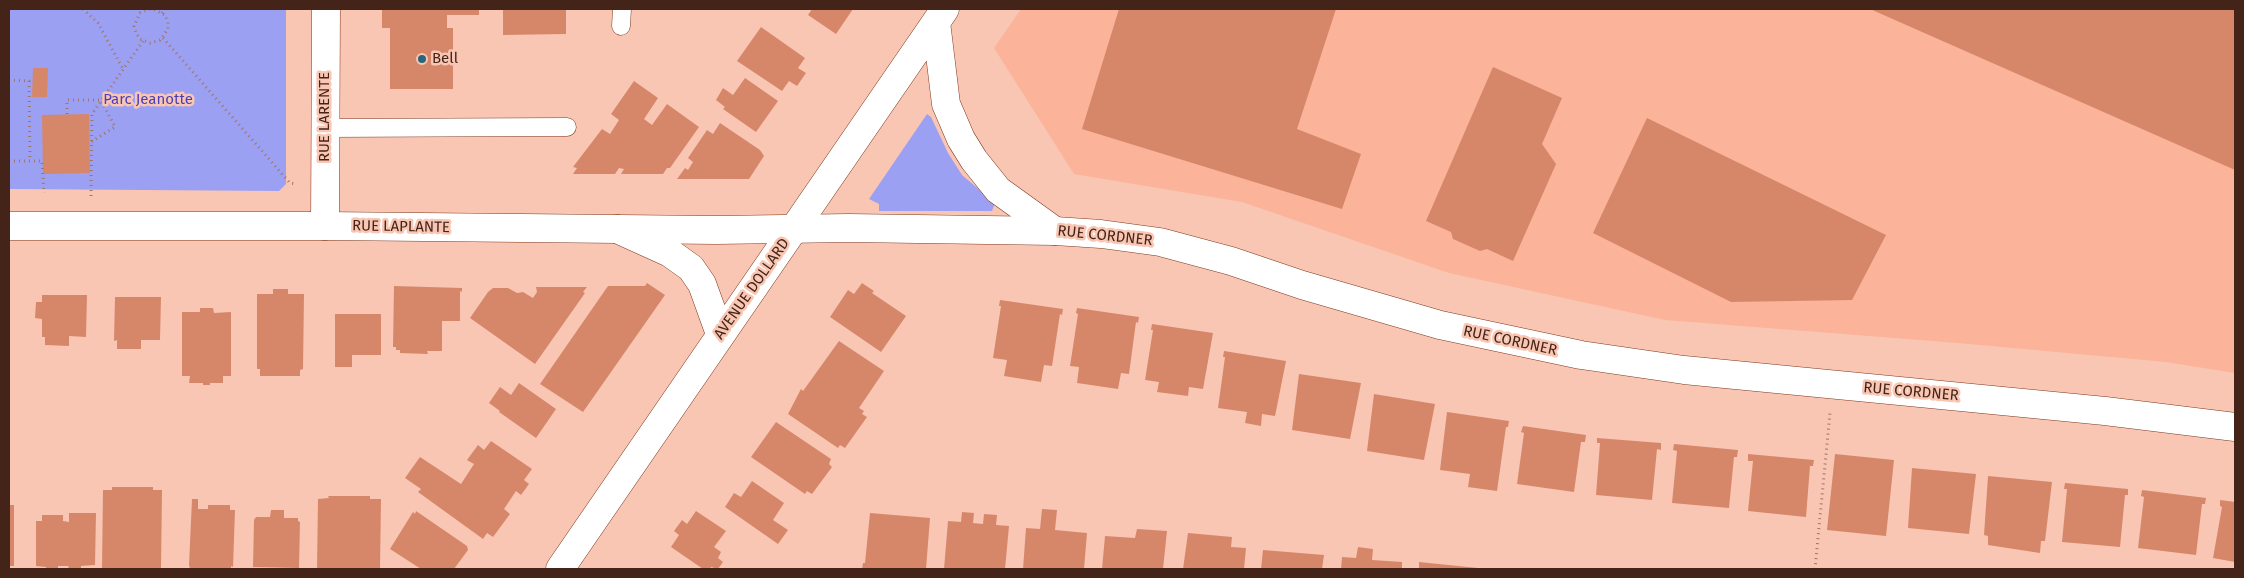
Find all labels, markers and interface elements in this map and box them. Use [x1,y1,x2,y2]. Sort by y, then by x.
place label: Bell [432,50,458,68]
marker: Bell [416,53,428,65]
street label: RUE LARENTE [316,72,334,162]
park label: Parc Jeanotte [103,91,193,109]
street label: RUE LAPLANTE [352,217,450,237]
street label: RUE CORDNER [1057,222,1153,250]
street label: AVENUE DOLLARD [710,235,794,343]
street label: RUE CORDNER [1461,322,1559,360]
street label: RUE CORDNER [1863,379,1959,405]

